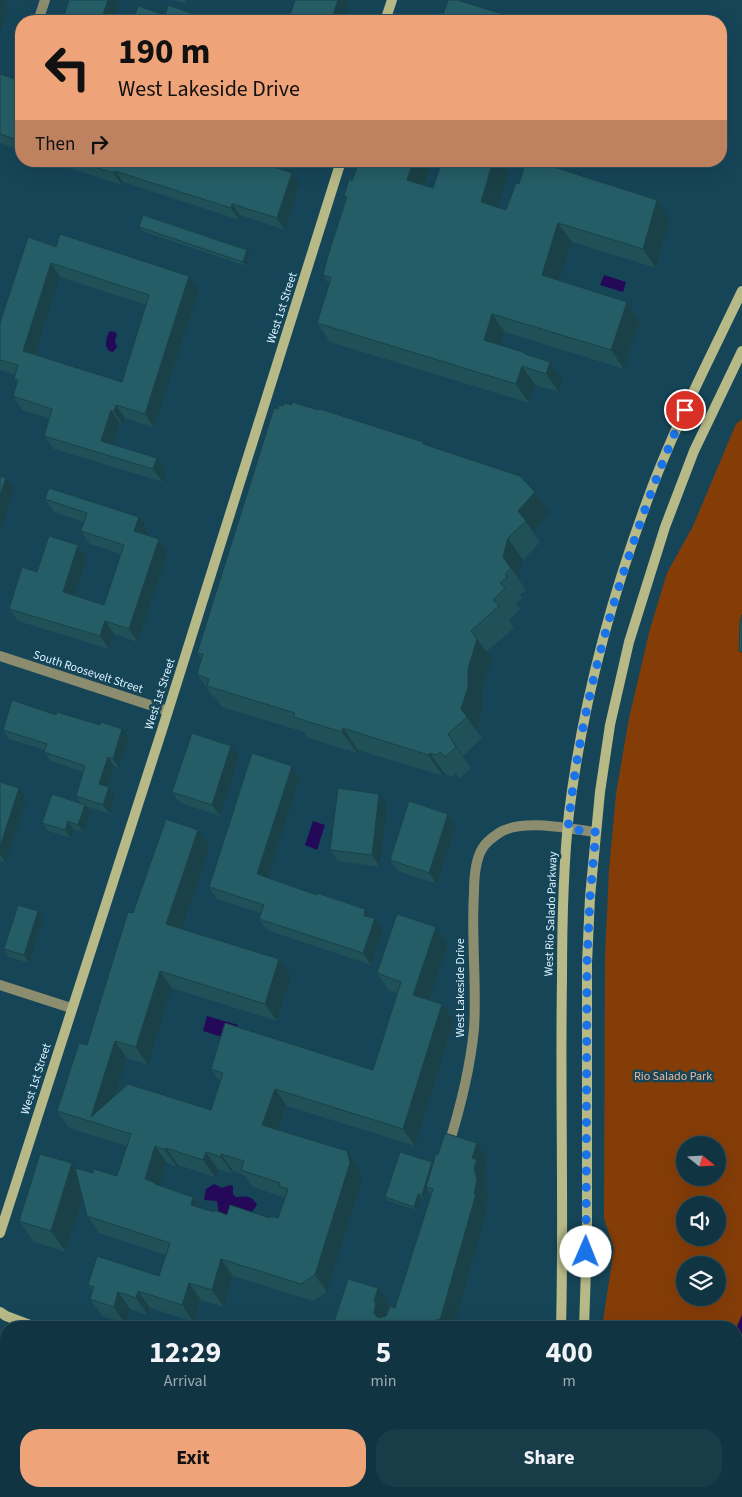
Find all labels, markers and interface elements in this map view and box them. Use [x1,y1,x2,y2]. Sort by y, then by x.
text: 190 m [118,27,210,77]
icon: left [35,35,100,100]
text: West Lakeside Drive [118,73,300,105]
icon: right [85,130,113,158]
text: Then [35,131,75,158]
street label: West 1st Street [262,270,302,346]
pin [664,389,706,431]
icon: arrive [671,396,699,424]
street label: South Roosevelt Street [31,646,145,698]
street label: West 1st Street [140,656,180,732]
street label: West Rio Salado Parkway [540,851,562,977]
street label: West Lakeside Drive [452,938,469,1038]
street label: West 1st Street [16,1041,56,1117]
park label: Rio Salado Park [634,1068,712,1085]
north arrow [676,1136,726,1186]
map controls [676,1136,726,1306]
button: sound [676,1196,726,1246]
position arrow [559,1225,611,1277]
button: layers [676,1256,726,1306]
text: 12:29 [149,1331,221,1374]
text: 5 [375,1331,391,1374]
text: 400 [545,1331,593,1374]
text: Arrival [164,1370,207,1392]
text: min [370,1370,396,1392]
text: m [563,1370,576,1392]
button: Exit [20,1429,366,1487]
button: Share [376,1429,722,1487]

